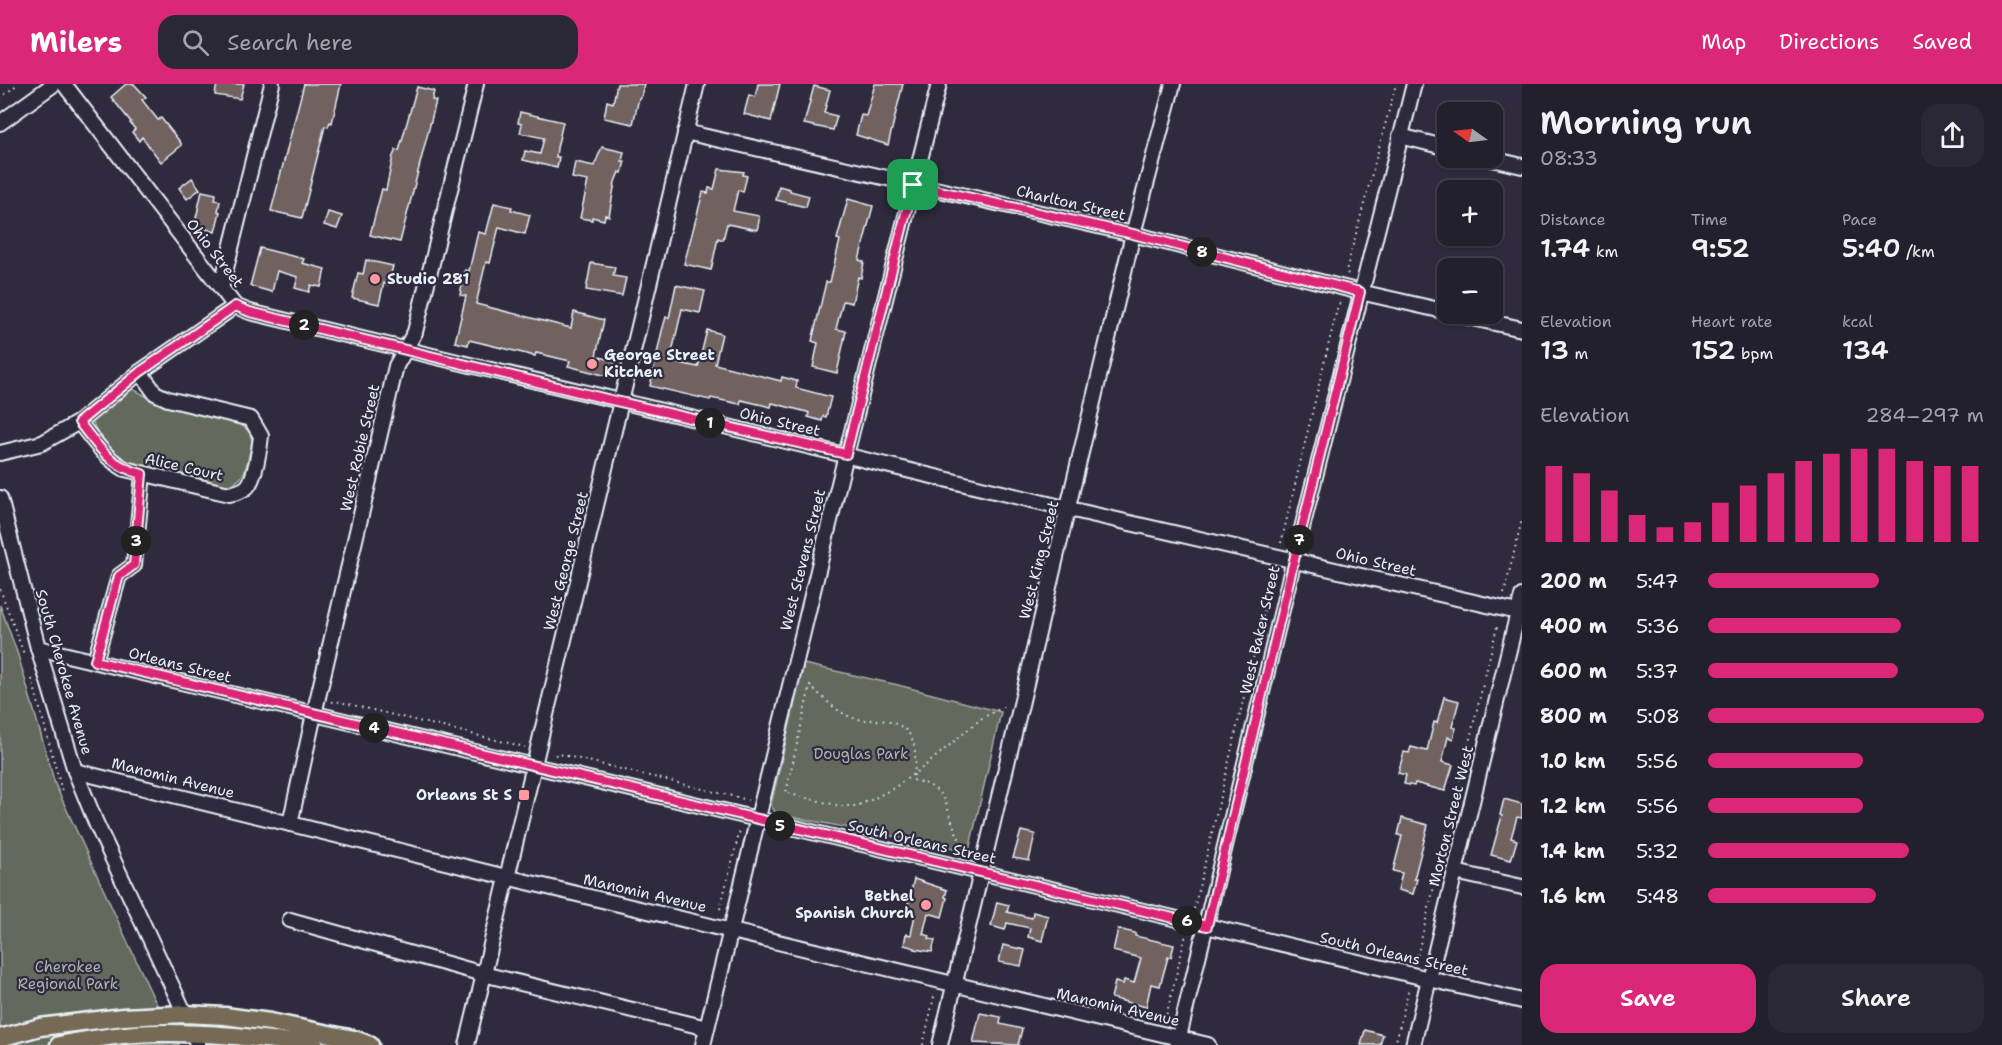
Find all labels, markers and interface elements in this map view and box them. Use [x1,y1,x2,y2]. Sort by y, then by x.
search box [158,15,578,69]
text: Milers [30,23,122,61]
icon: search [179,26,212,59]
text: Search here [227,28,353,57]
text: Map [1701,28,1746,56]
text: Directions [1779,28,1879,56]
text: Saved [1912,28,1972,56]
text: Morning run [1540,100,1752,145]
north arrow [1437,102,1503,168]
map controls [1437,102,1503,324]
button: share [1921,104,1984,167]
text: 08:33 [1540,145,1598,171]
pin [887,159,938,210]
icon: arrive [896,168,929,201]
button: + [1437,180,1503,246]
street label: Charlton Street [1014,181,1128,225]
text: Distance [1540,209,1606,230]
text: Time [1691,209,1728,230]
text: Pace [1842,209,1877,230]
street label: Ohio Street [182,214,248,292]
text: 1.74 [1540,230,1590,265]
text: 9:52 [1691,230,1750,265]
text: 5:40 [1842,230,1901,265]
pin: 8 [1187,237,1217,267]
text: 8 [1196,241,1208,262]
text: km [1590,241,1618,262]
text: /km [1901,241,1935,262]
button: − [1437,258,1503,324]
place label: Studio 281 [387,269,469,289]
marker: Studio 281 [368,272,382,286]
pin: 2 [289,310,319,340]
text: Elevation [1540,311,1612,332]
text: Heart rate [1691,311,1773,332]
text: kcal [1842,311,1873,332]
text: 2 [298,314,310,335]
text: 13 [1540,332,1569,367]
text: 152 [1691,332,1736,367]
text: 134 [1842,332,1889,367]
text: m [1569,343,1588,364]
text: bpm [1736,343,1773,364]
place label: George Street Kitchen [604,345,715,382]
marker: George Street Kitchen [585,357,599,371]
street label: West Robie Street [336,382,384,514]
text: Elevation [1540,402,1630,428]
text: 284–297 m [1866,402,1984,428]
street label: Ohio Street [738,403,822,441]
pin: 1 [695,408,725,438]
text: 1 [706,412,714,433]
street label: Alice Court [143,448,225,486]
street label: West Stevens Street [776,487,830,633]
street label: West George Street [539,489,593,633]
street label: West King Street [1015,498,1063,622]
pin: 7 [1284,525,1314,555]
pin: 3 [121,526,151,556]
text: 7 [1293,529,1305,550]
text: 3 [130,530,142,551]
street label: Ohio Street [1334,543,1418,581]
street label: West Baker Street [1235,564,1285,696]
text: 200 m [1540,568,1607,594]
text: 5:47 [1636,568,1678,594]
street label: South Cherokee Avenue [31,587,97,757]
text: 400 m [1540,613,1607,639]
text: 5:36 [1636,613,1679,639]
street label: Orleans Street [127,643,233,687]
text: 600 m [1540,658,1607,684]
text: 5:37 [1636,658,1678,684]
text: 800 m [1540,703,1607,729]
text: 5:08 [1636,703,1680,729]
pin: 4 [359,713,389,743]
text: 4 [368,717,380,738]
park label: Douglas Park [813,744,909,764]
street label: Morton Street West [1424,744,1478,888]
text: 1.0 km [1540,748,1605,774]
text: 5:56 [1636,748,1679,774]
street label: Manomin Avenue [109,753,237,803]
place label: Orleans St S [416,785,512,805]
marker: Orleans St S [517,788,531,802]
text: 1.2 km [1540,793,1606,819]
text: 5:56 [1636,793,1679,819]
pin: 5 [765,811,795,841]
text: 5 [775,815,785,836]
street label: South Orleans Street [846,815,998,869]
text: 1.4 km [1540,838,1605,864]
text: 5:32 [1636,838,1679,864]
street label: Manomin Avenue [581,869,709,917]
text: 1.6 km [1540,883,1606,909]
text: 5:48 [1636,883,1679,909]
place label: Bethel Spanish Church [795,886,914,923]
marker: Bethel Spanish Church [919,898,933,912]
pin: 6 [1172,906,1202,936]
text: 6 [1181,910,1193,931]
street label: South Orleans Street [1318,927,1470,981]
park label: Cherokee Regional Park [18,957,118,994]
button: Save [1540,964,1756,1033]
button: Share [1768,964,1984,1033]
street label: Manomin Avenue [1054,983,1182,1031]

